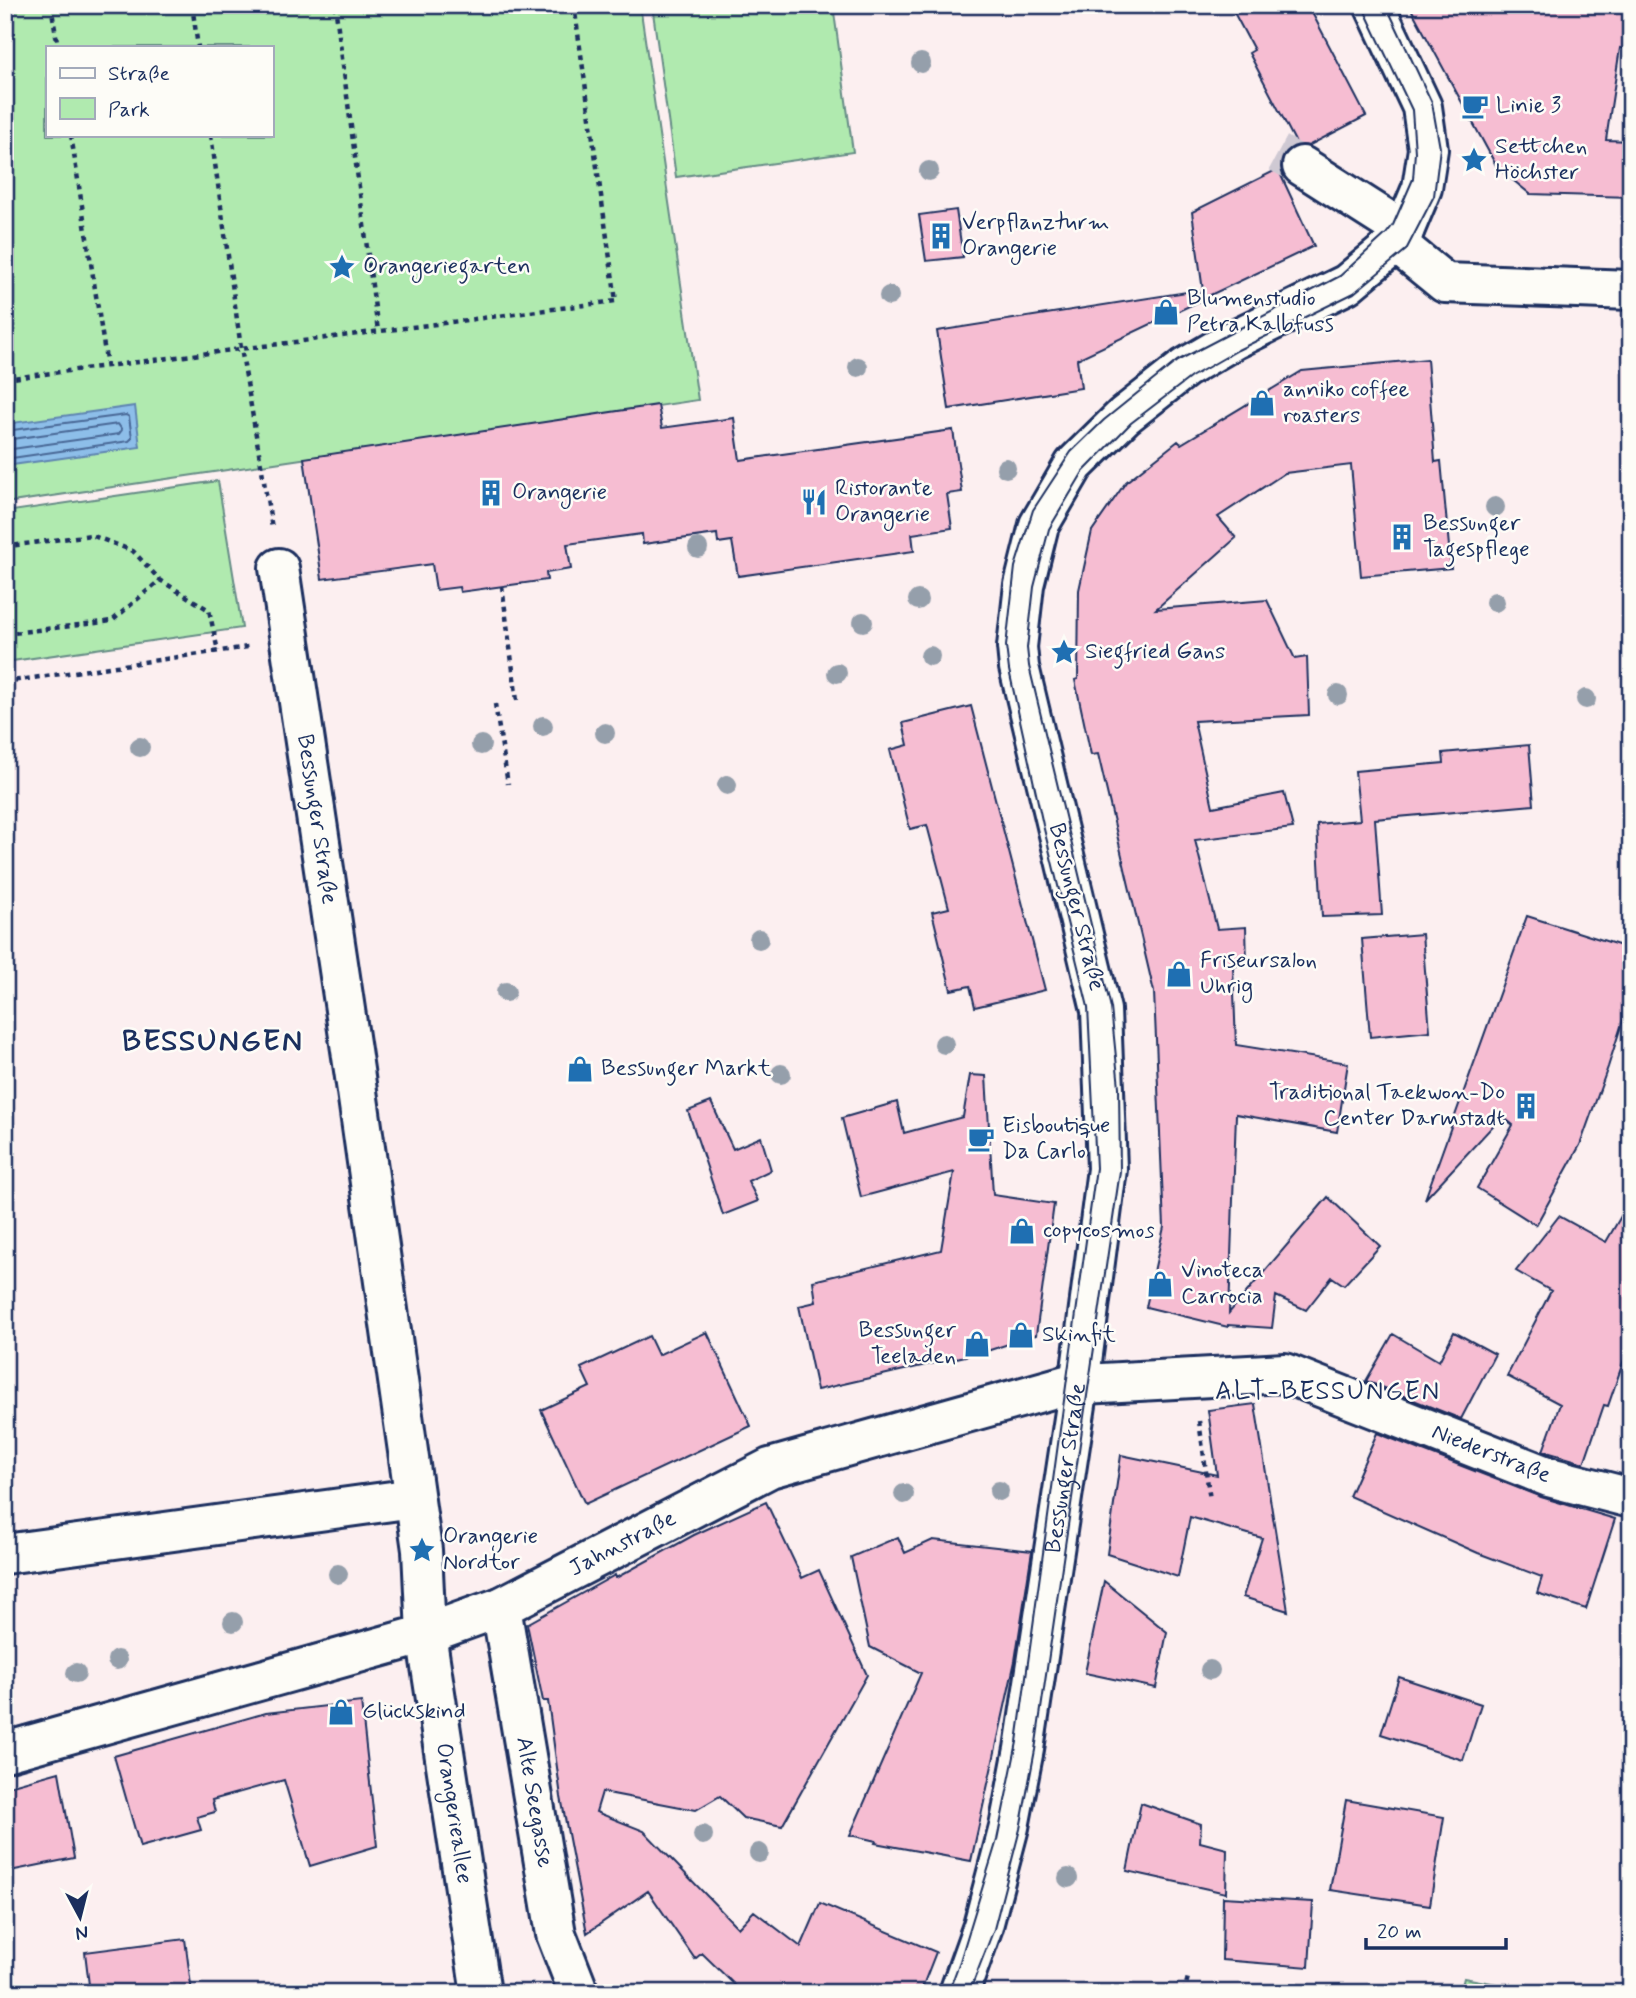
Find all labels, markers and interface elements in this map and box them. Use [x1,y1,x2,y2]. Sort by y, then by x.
legend [46,46,273,136]
text: Straße [108,60,170,88]
cafe icon: Linie 3 [1460,91,1490,121]
place label: Linie 3 [1496,91,1561,121]
text: Park [108,96,150,124]
place label: Settchen Höchster [1495,132,1587,188]
place icon: Settchen Höchster [1459,145,1489,175]
place label: Verpflanzturm Orangerie [962,208,1110,266]
building icon: Verpflanzturm Orangerie [926,221,956,251]
place icon: Orangeriegarten [327,252,357,282]
place label: Orangeriegarten [363,252,531,284]
place label: Blumenstudio Petra Kalbfuss [1187,284,1334,340]
shop icon: Blumenstudio Petra Kalbfuss [1151,297,1181,327]
place label: anniko coffee roasters [1283,375,1410,431]
shop icon: anniko coffee roasters [1247,388,1277,418]
place label: Ristorante Orangerie [835,474,933,532]
building icon: Orangerie [476,478,506,508]
place label: Orangerie [512,478,607,510]
restaurant icon: Ristorante Orangerie [799,487,829,517]
place label: Bessunger Tagespflege [1423,509,1530,567]
building icon: Bessunger Tagespflege [1387,522,1417,552]
place icon: Siegfried Gans [1049,637,1079,667]
place label: Siegfried Gans [1085,637,1225,669]
street label: Bessunger Straße [289,732,344,906]
street label: Bessunger Straße [1039,820,1111,994]
place label: Friseursalon Uhrig [1200,946,1317,1004]
shop icon: Friseursalon Uhrig [1164,959,1194,989]
district label: BESSUNGEN [122,1022,304,1061]
shop icon: Bessunger Markt [565,1054,595,1084]
place label: Bessunger Markt [601,1054,772,1086]
place label: Traditional Taekwon-Do Center Darmstadt [1269,1078,1505,1134]
building icon: Traditional Taekwon-Do Center Darmstadt [1511,1091,1541,1121]
place label: Eisboutique Da Carlo [1002,1111,1110,1167]
cafe icon: Eisboutique Da Carlo [966,1124,996,1154]
shop icon: copycosmos [1007,1216,1037,1246]
place label: copycosmos [1043,1216,1155,1246]
place label: Vinoteca Carrocia [1181,1256,1264,1312]
shop icon: Vinoteca Carrocia [1145,1269,1175,1299]
place label: Bessunger Teeladen [858,1316,956,1372]
shop icon: Skinfit [1006,1320,1036,1350]
place label: Skinfit [1042,1320,1116,1350]
shop icon: Bessunger Teeladen [962,1329,992,1359]
district label: ALT-BESSUNGEN [1215,1375,1441,1409]
street label: Bessunger Straße [1039,1381,1094,1555]
street label: Niederstraße [1427,1417,1555,1491]
street label: Jahnstraße [564,1504,681,1584]
place label: Orangerie Nordtor [443,1522,538,1578]
place icon: Orangerie Nordtor [407,1535,437,1565]
shop icon: Glückskind [326,1697,356,1727]
place label: Glückskind [362,1697,466,1727]
street label: Alte Seegasse [508,1735,560,1870]
street label: Orangerieallee [428,1741,479,1886]
north arrow [46,1882,116,1952]
scale bar [1366,1907,1506,1951]
text: 20 m [1377,1918,1422,1946]
text: N [74,1919,90,1946]

